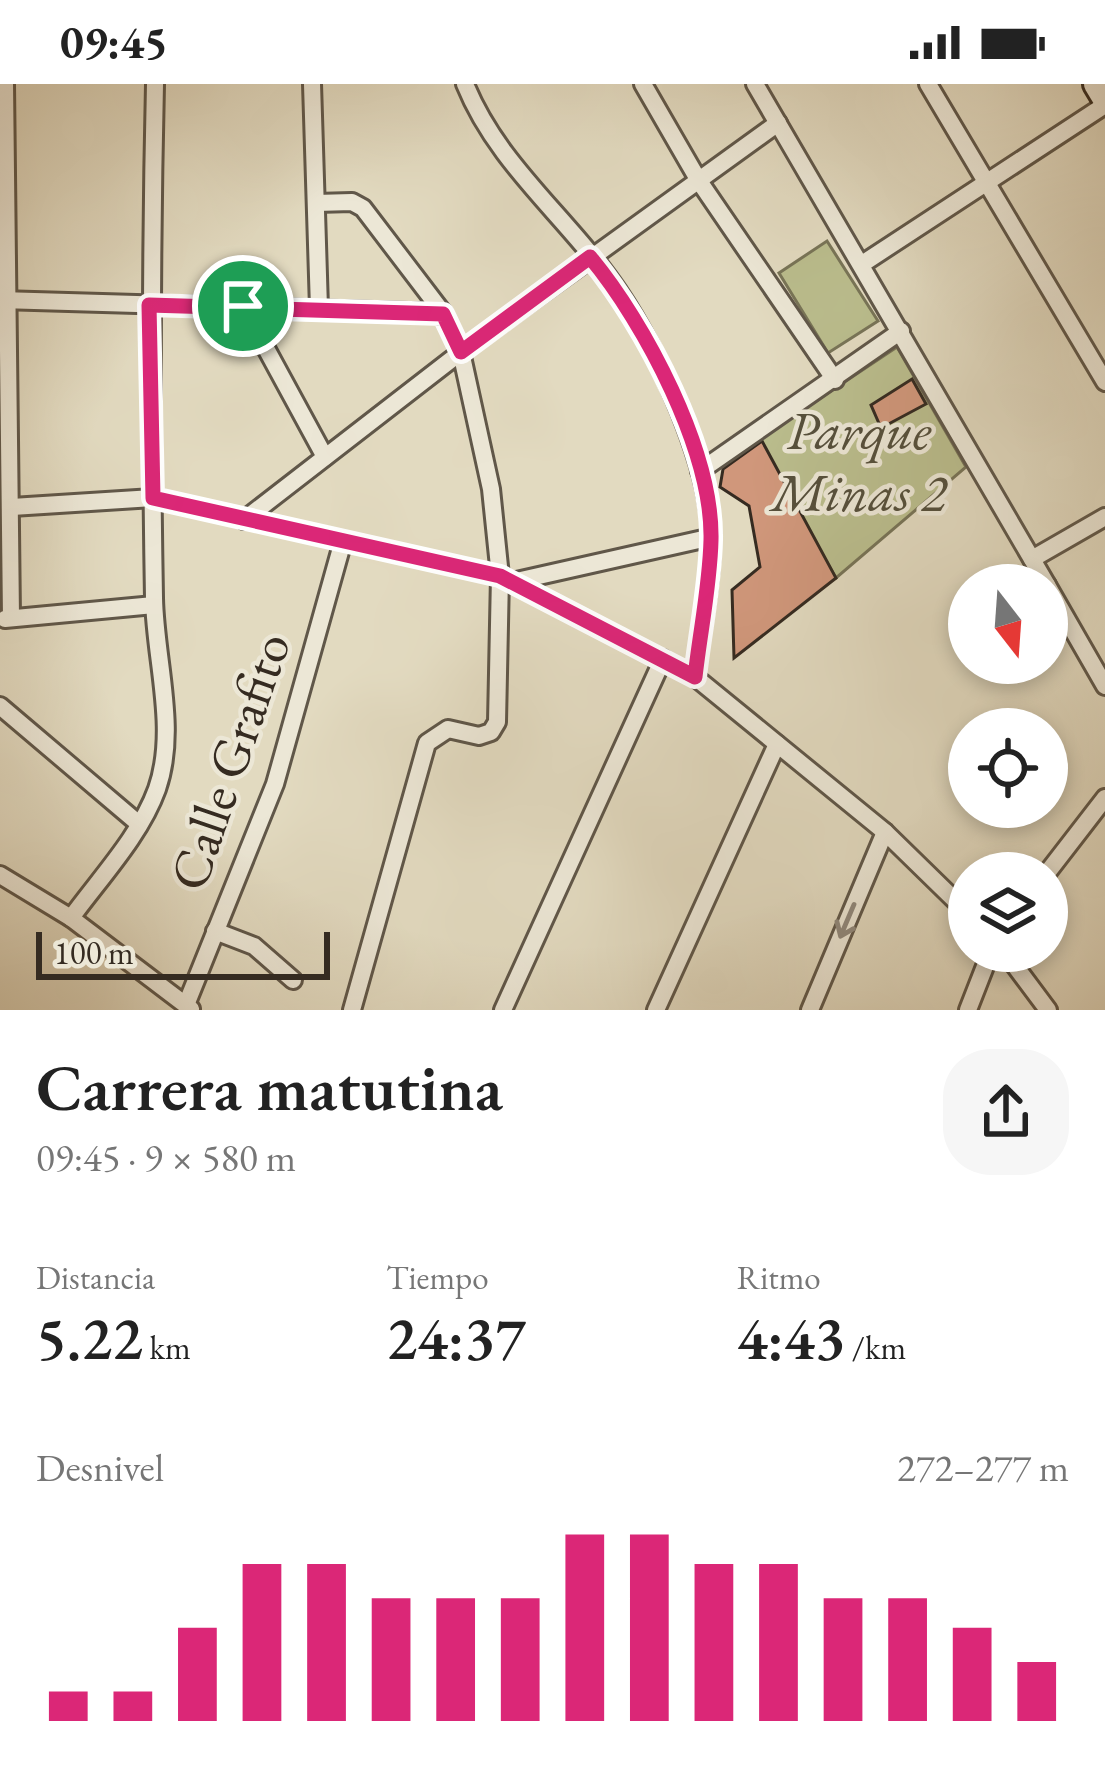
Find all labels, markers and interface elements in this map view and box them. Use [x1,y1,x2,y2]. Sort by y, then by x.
text: 09:45 [60,13,168,71]
pin [192,255,294,357]
icon: arrive [210,273,276,339]
park label: Parque Minas 2 [768,395,949,527]
north arrow [948,564,1068,684]
map controls [948,564,1068,972]
street label: Calle Grafito [152,623,306,899]
button: locate [948,708,1068,828]
button: layers [948,852,1068,972]
one-way arrow [835,902,856,939]
scale bar [36,926,330,979]
text: 100 m [54,931,134,974]
text: Carrera matutina [36,1044,503,1130]
button: share [943,1049,1069,1175]
text: 09:45 · 9 × 580 m [36,1132,296,1183]
text: Distancia [36,1256,155,1299]
text: Tiempo [386,1256,489,1299]
text: Ritmo [737,1256,821,1299]
text: 5.22 [36,1299,143,1377]
text: 24:37 [386,1299,526,1377]
text: 4:43 [737,1299,845,1377]
text: km [143,1326,191,1369]
text: /km [845,1326,906,1369]
text: Desnivel [36,1442,164,1493]
text: 272–277 m [897,1442,1069,1493]

